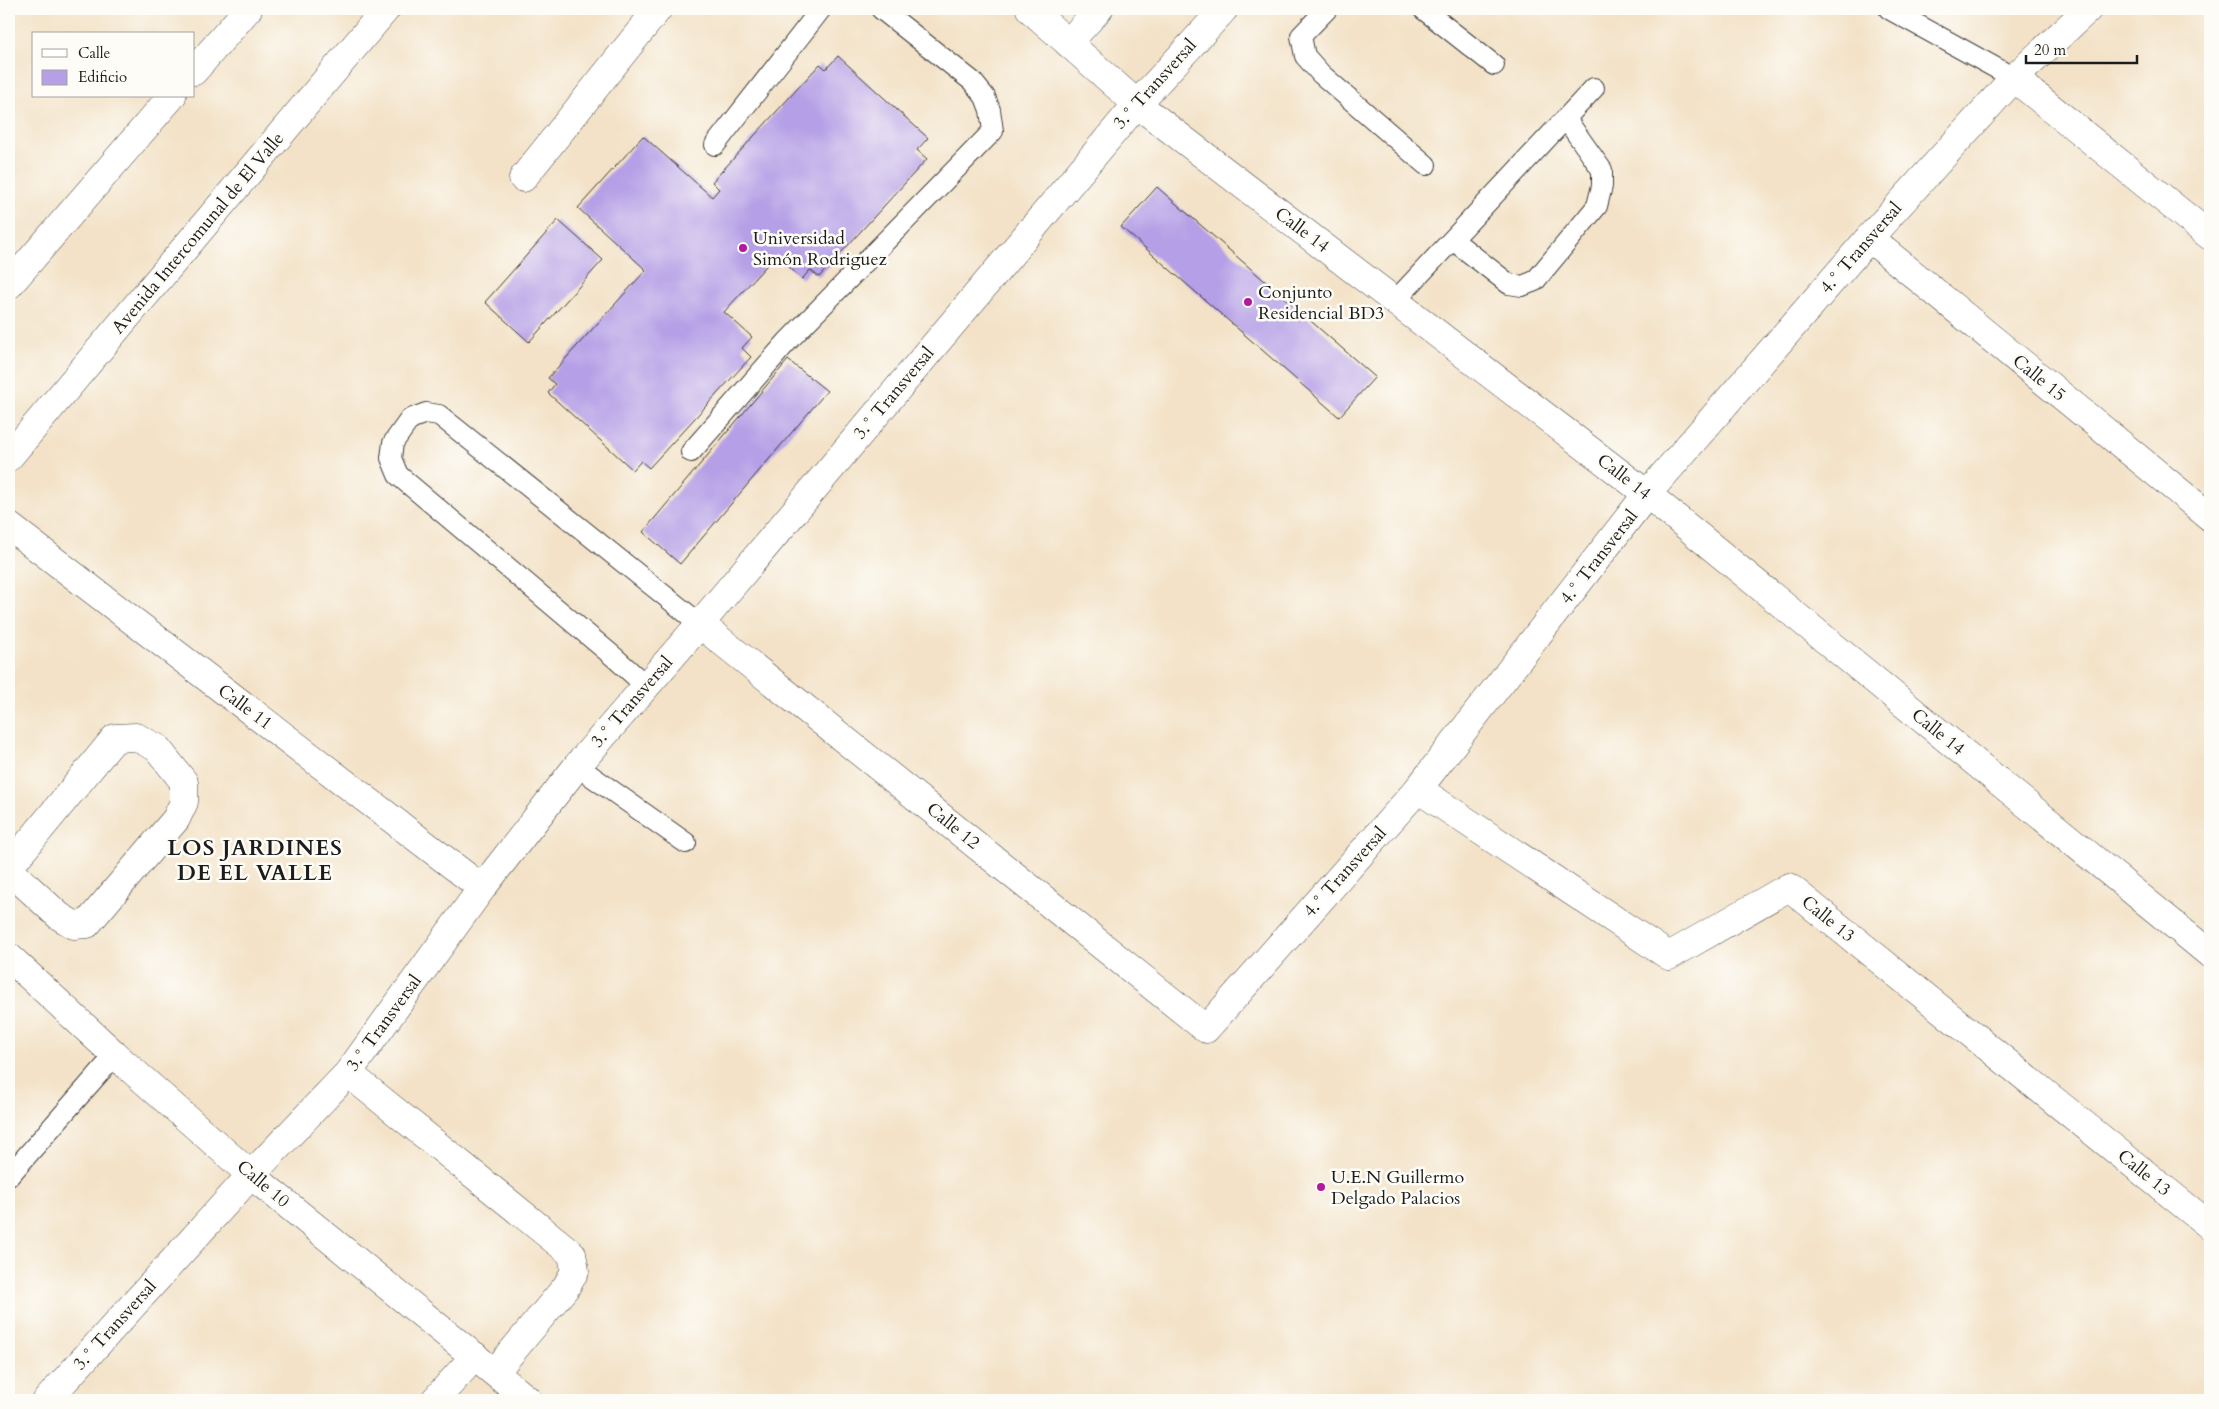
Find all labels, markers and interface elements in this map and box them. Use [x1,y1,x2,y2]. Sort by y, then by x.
legend [32,32,195,98]
scale bar [2026,32,2138,64]
street label: 3.° Transversal [1108,33,1203,135]
text: 20 m [2034,40,2066,60]
text: Calle [78,43,111,63]
text: Edificio [78,67,127,87]
street label: Avenida Intercomunal de El Valle [106,127,290,339]
street label: 4.° Transversal [1814,197,1908,299]
street label: Calle 14 [1270,201,1334,259]
place label: Universidad Simón Rodriguez [753,226,887,272]
marker: Universidad Simón Rodriguez [737,242,749,254]
place label: Conjunto Residencial BD3 [1258,280,1384,326]
marker: Conjunto Residencial BD3 [1242,296,1254,308]
street label: 3.° Transversal [848,341,940,445]
street label: Calle 15 [2007,349,2071,407]
street label: Calle 14 [1592,448,1656,506]
street label: 4.° Transversal [1554,504,1644,610]
street label: 3.° Transversal [585,651,679,753]
street label: Calle 11 [213,678,277,736]
street label: Calle 14 [1906,703,1970,761]
street label: Calle 12 [921,797,985,855]
street label: 4.° Transversal [1298,821,1393,923]
district label: LOS JARDINES DE EL VALLE [167,833,343,888]
street label: Calle 13 [1796,890,1860,948]
street label: 3.° Transversal [340,969,428,1076]
street label: Calle 13 [2112,1144,2176,1202]
street label: Calle 10 [231,1154,295,1214]
place label: U.E.N Guillermo Delgado Palacios [1331,1165,1464,1211]
marker: U.E.N Guillermo Delgado Palacios [1315,1181,1327,1193]
street label: 3.° Transversal [68,1274,163,1376]

